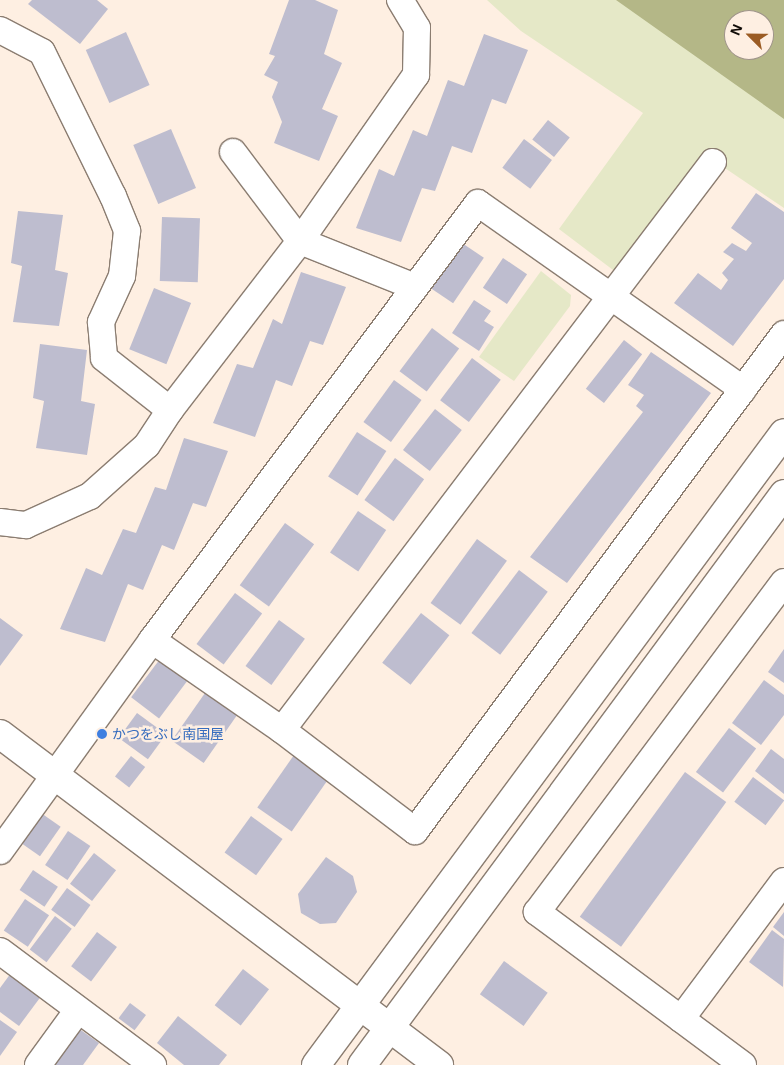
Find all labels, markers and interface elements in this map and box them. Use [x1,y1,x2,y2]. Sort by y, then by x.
north arrow [724,10,774,60]
text: N [727,22,745,37]
place label: かつをぶし南国屋 [112,726,224,742]
marker: かつをぶし南国屋 [96,728,108,740]

